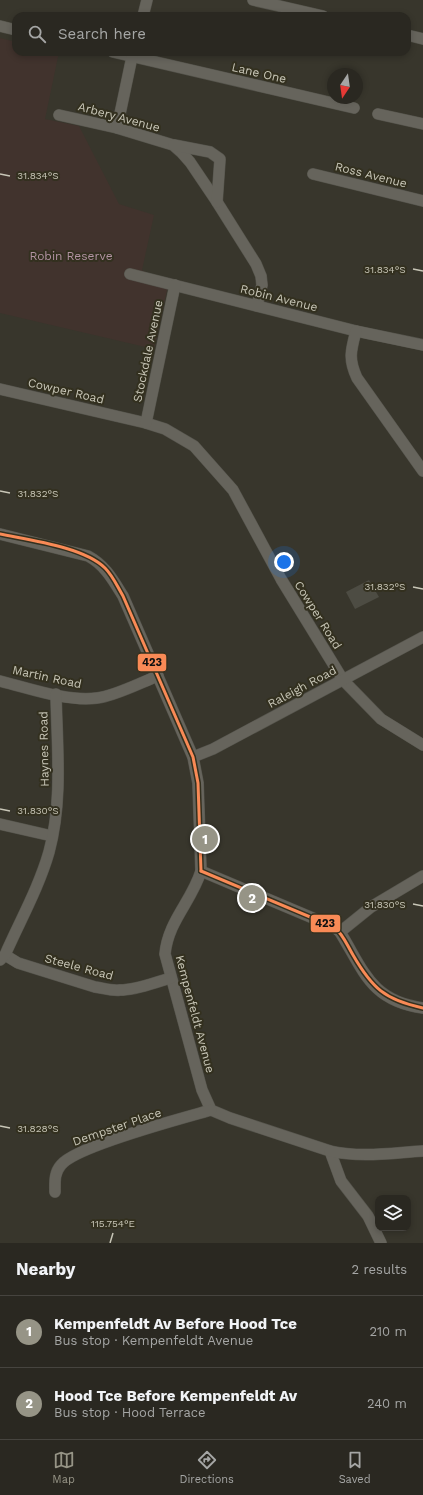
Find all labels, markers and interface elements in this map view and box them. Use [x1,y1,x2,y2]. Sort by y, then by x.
search box [12,12,411,56]
icon: search [26,23,48,45]
text: Search here [58,25,146,43]
street label: Lane One [230,60,288,86]
north arrow [327,68,363,104]
street label: Arbery Avenue [77,99,162,135]
street label: Ross Avenue [334,159,409,191]
text: 31.834°S [17,170,59,181]
park label: Robin Reserve [29,249,113,263]
text: 31.834°S [364,264,406,275]
street label: Robin Avenue [239,282,319,314]
street label: Stockdale Avenue [130,299,166,403]
street label: Cowper Road [27,375,105,407]
text: 31.832°S [17,488,59,499]
your location [274,552,294,572]
street label: Cowper Road [291,578,345,652]
text: 31.832°S [364,581,406,592]
line badge: 423 [137,653,167,672]
text: 423 [142,656,162,669]
street label: Martin Road [11,663,83,691]
street label: Raleigh Road [265,663,339,711]
street label: Haynes Road [36,711,52,787]
text: 31.830°S [17,805,59,816]
pin: 1 [192,824,218,854]
pin: 2 [239,883,265,913]
text: 31.830°S [364,899,406,910]
line badge: 423 [310,914,341,933]
text: 423 [315,917,335,930]
street label: Steele Road [43,951,115,983]
street label: Kempenfeldt Avenue [173,954,217,1074]
street label: Dempster Place [71,1105,163,1149]
text: 31.828°S [17,1123,59,1134]
map controls [375,1195,411,1231]
button: layers [375,1195,411,1231]
text: 115.754°E [91,1218,135,1229]
text: Nearby [16,1259,75,1279]
text: 2 results [352,1262,407,1277]
text: Kempenfeldt Av Before Hood Tce [54,1315,297,1333]
text: 1 [26,1324,32,1339]
text: 210 m [369,1324,407,1339]
text: Bus stop · Kempenfeldt Avenue [54,1333,253,1348]
text: Hood Tce Before Kempenfeldt Av [54,1387,297,1405]
text: 2 [25,1396,33,1411]
text: 240 m [367,1396,407,1411]
text: Bus stop · Hood Terrace [54,1405,206,1420]
tab: Map [52,1449,75,1486]
tab: Directions [180,1449,234,1486]
tab: Saved [339,1449,371,1486]

